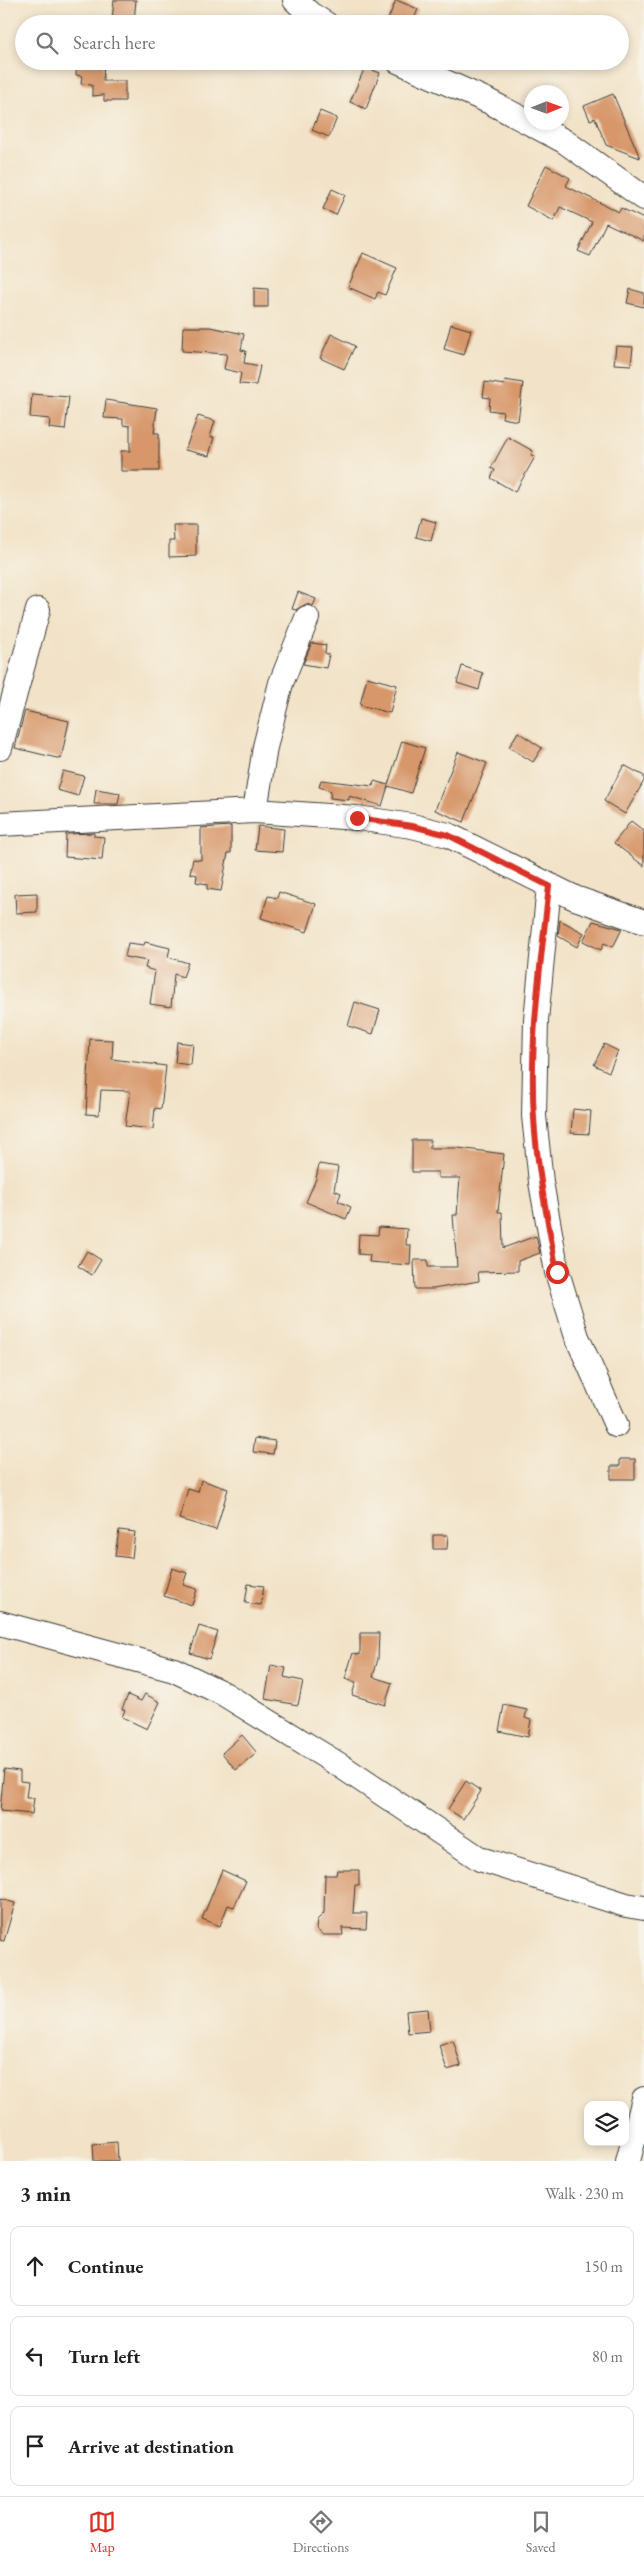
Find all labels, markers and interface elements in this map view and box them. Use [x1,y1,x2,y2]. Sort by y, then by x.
search box [15,15,629,70]
icon: search [33,29,61,57]
text: Search here [73,30,155,55]
north arrow [524,85,569,130]
route end [346,807,369,830]
route start [546,1261,569,1284]
map controls [584,2101,629,2146]
button: layers [584,2101,629,2146]
text: 3 min [20,2180,71,2207]
text: Walk · 230 m [545,2183,624,2204]
icon: ahead [21,2252,49,2280]
text: Continue [68,2254,143,2279]
text: 150 m [584,2256,623,2277]
icon: left [21,2342,49,2370]
text: Turn left [68,2344,140,2369]
text: 80 m [592,2346,623,2367]
icon: arrive [21,2432,49,2460]
text: Arrive at destination [68,2434,234,2459]
tab: Map [88,2508,116,2556]
tab: Directions [293,2508,349,2556]
tab: Saved [526,2508,556,2556]

